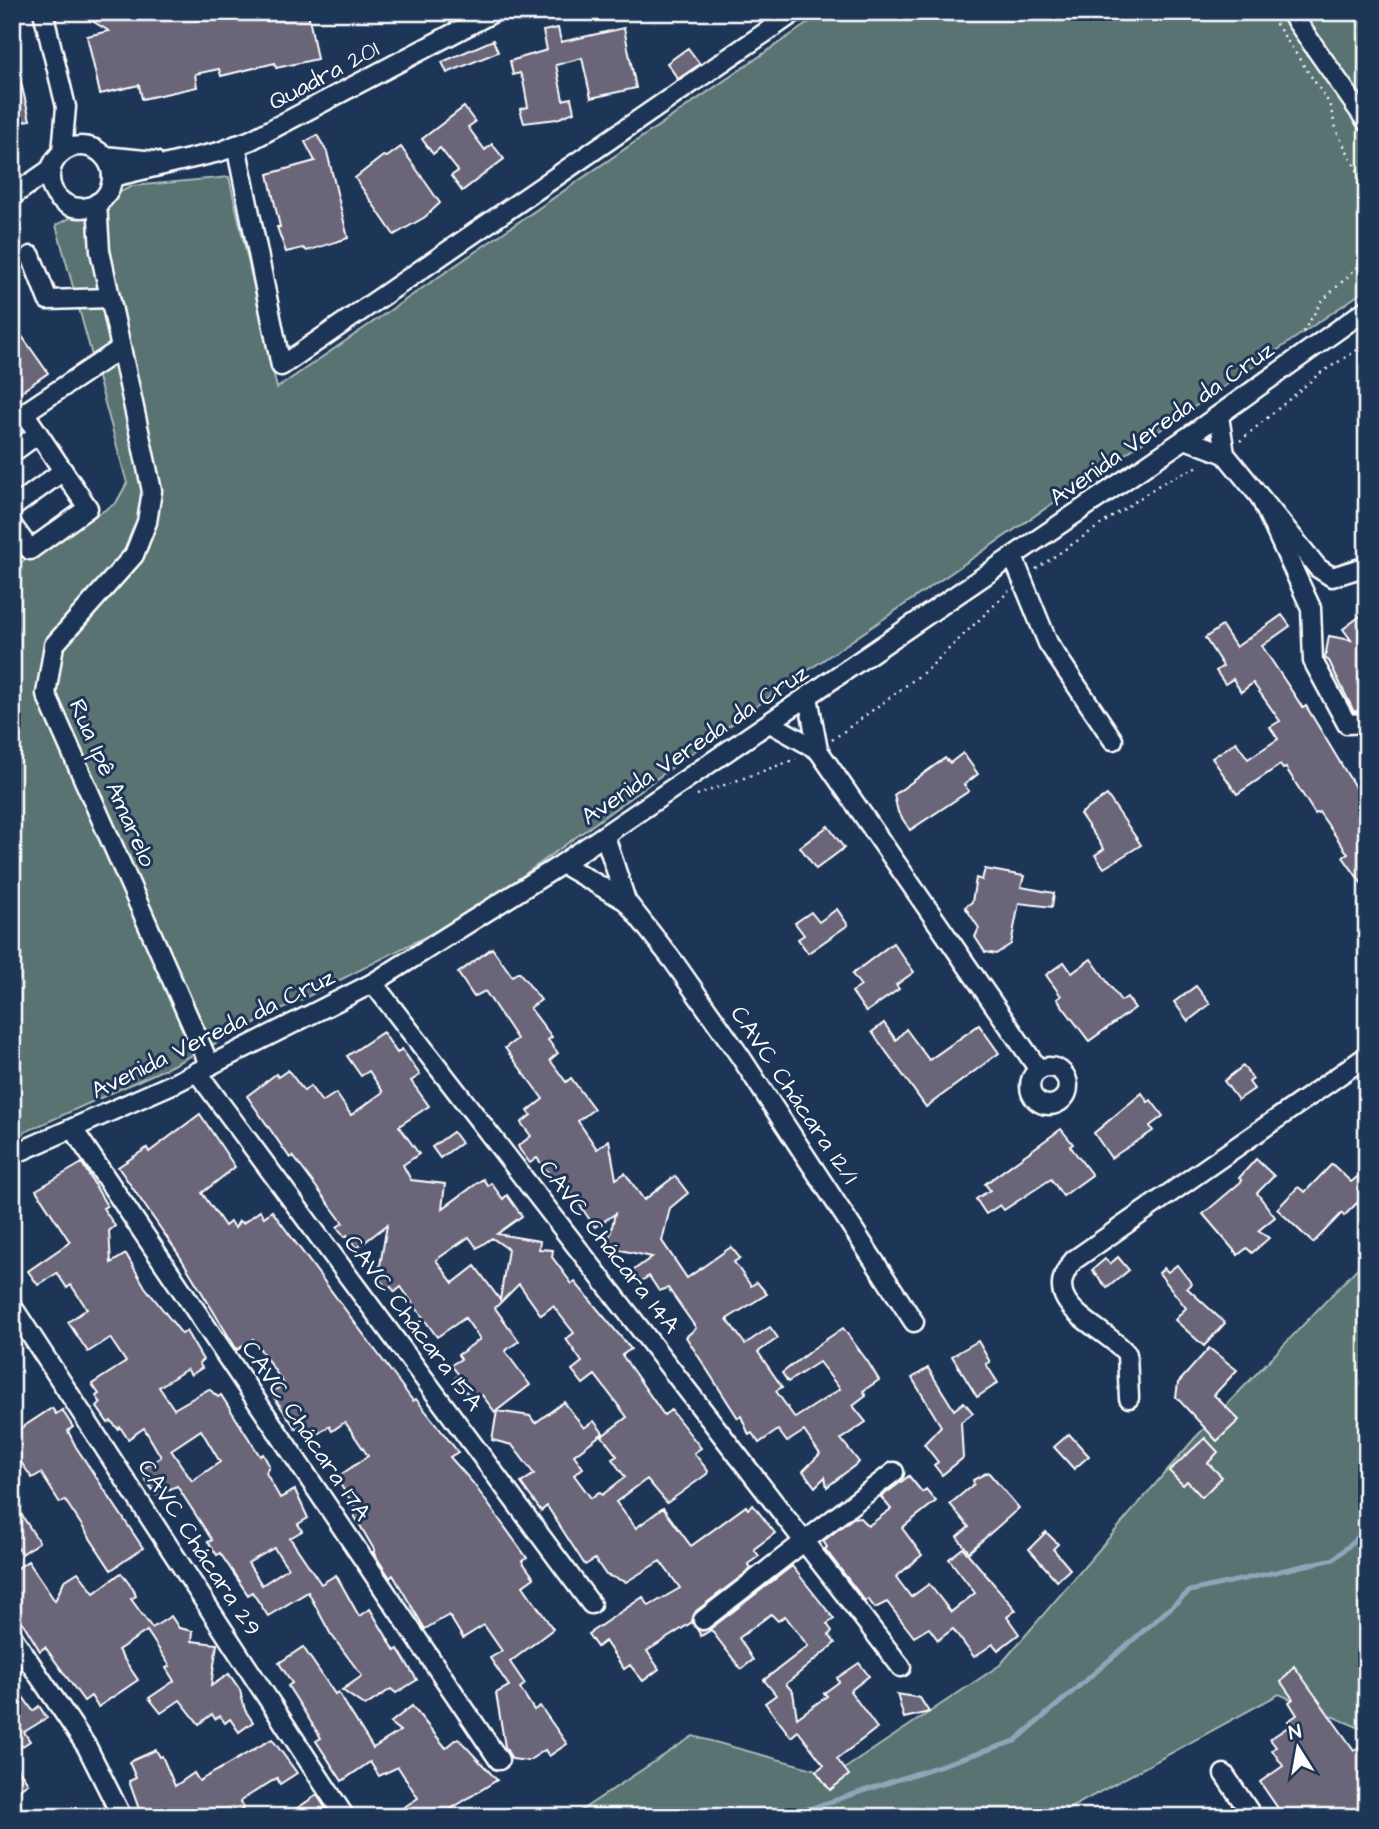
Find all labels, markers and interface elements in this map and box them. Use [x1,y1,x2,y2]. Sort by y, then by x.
street label: Quadra 201 [263,33,385,119]
street label: Avenida Vereda da Cruz [1043,333,1281,515]
street label: Avenida Vereda da Cruz [575,656,815,834]
street label: Rua Ipê Amarelo [60,694,164,873]
street label: Avenida Vereda da Cruz [85,960,341,1108]
street label: CAVC Chácara 12/1 [722,999,866,1191]
street label: CAVC Chácara 14A [530,1153,688,1341]
street label: CAVC Chácara 15A [335,1228,491,1418]
street label: CAVC Chácara 17A [233,1334,379,1528]
street label: CAVC Chácara 29 [129,1453,269,1643]
north arrow [1264,1714,1334,1784]
text: N [1287,1718,1304,1747]

